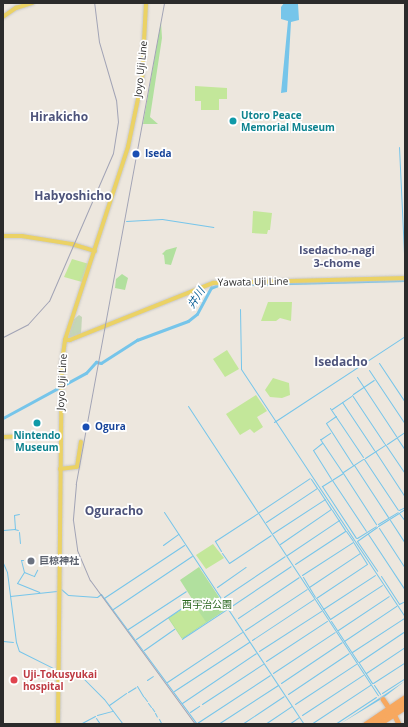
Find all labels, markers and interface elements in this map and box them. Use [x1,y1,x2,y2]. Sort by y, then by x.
street label: Joyo Uji Line [132,40,150,98]
place label: Utoro Peace Memorial Museum [241,109,335,132]
district label: Hirakicho [30,110,88,124]
marker: Utoro Peace Memorial Museum [228,116,238,126]
marker: Iseda [130,148,142,160]
place label: Iseda [145,148,172,160]
district label: Habyoshicho [34,189,112,203]
district label: Isedacho-nagi 3-chome [299,244,375,270]
street label: Yawata Uji Line [218,275,288,289]
water label: 井川 [184,285,208,311]
street label: Joyo Uji Line [55,353,69,411]
district label: Isedacho [314,355,368,369]
marker: Nintendo Museum [32,418,42,428]
marker: Ogura [80,421,92,433]
place label: Ogura [95,421,126,433]
place label: Nintendo Museum [13,429,61,452]
district label: Oguracho [85,504,143,518]
place label: 巨椋神社 [39,555,79,567]
marker: 巨椋神社 [26,556,36,566]
park label: 西宇治公園 [182,599,232,611]
place label: Uji-Tokusyukai hospital [23,668,97,692]
marker: Uji-Tokusyukai hospital [8,674,20,686]

